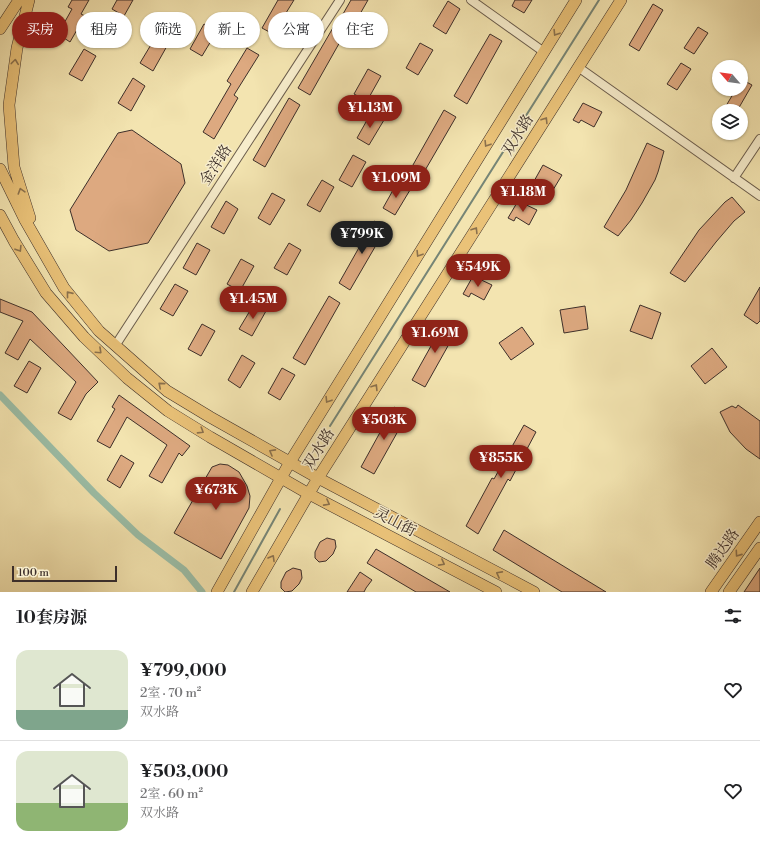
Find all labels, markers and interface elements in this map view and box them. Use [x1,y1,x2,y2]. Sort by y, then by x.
chip: 买房 [12,12,68,48]
chip: 租房 [76,12,132,48]
chip: 筛选 [140,12,196,48]
chip: 新上 [204,12,260,48]
chip: 公寓 [268,12,324,48]
chip: 住宅 [332,12,388,48]
one-way arrow [553,29,560,36]
one-way arrow [10,59,19,66]
north arrow [712,60,748,96]
map controls [712,60,748,140]
pin: ¥1.13M [337,95,403,129]
text: ¥1.13M [347,100,393,116]
button: layers [712,104,748,140]
street label: 双水路 [498,111,538,159]
one-way arrow [540,118,547,125]
one-way arrow [484,140,492,147]
street label: 金洋路 [196,141,236,189]
pin: ¥1.09M [363,165,429,199]
text: ¥1.09M [371,170,421,186]
pin: ¥1.18M [490,179,556,213]
text: ¥1.18M [500,184,546,200]
one-way arrow [17,188,26,195]
pin: ¥799K [334,221,390,255]
text: ¥799K [340,226,384,242]
one-way arrow [470,227,478,234]
one-way arrow [15,245,22,252]
one-way arrow [416,250,423,257]
pin: ¥549K [450,254,506,288]
text: ¥549K [455,259,501,275]
pin: ¥1.45M [220,286,286,320]
one-way arrow [66,291,73,298]
text: ¥1.45M [229,291,277,307]
pin: ¥1.69M [402,320,468,354]
text: ¥1.69M [411,325,459,341]
one-way arrow [94,347,102,354]
one-way arrow [158,383,165,390]
one-way arrow [371,385,378,392]
one-way arrow [325,396,333,403]
pin: ¥503K [356,407,412,441]
text: ¥503K [361,412,407,428]
street label: 双水路 [299,425,339,473]
one-way arrow [197,426,204,434]
pin: ¥855K [473,445,529,479]
one-way arrow [269,449,276,457]
text: ¥855K [479,450,523,466]
pin: ¥673K [188,477,244,511]
text: ¥673K [194,482,238,498]
one-way arrow [323,498,330,506]
street label: 灵山街 [371,503,419,541]
street label: 腾达路 [702,525,744,573]
one-way arrow [736,550,743,557]
one-way arrow [267,555,274,562]
one-way arrow [438,559,445,566]
scale bar [12,564,117,583]
text: 100 m [18,566,49,580]
one-way arrow [496,571,503,578]
icon: filters [722,605,744,627]
text: 10套房源 [16,607,87,629]
text: ¥799,000 [140,660,227,682]
icon: home [48,666,96,714]
icon: heart [722,679,744,701]
text: 2室 · 70 m² [140,685,201,701]
text: 双水路 [140,704,179,720]
text: ¥503,000 [140,761,228,783]
icon: home [48,767,96,815]
icon: heart [722,780,744,802]
text: 2室 · 60 m² [140,786,203,802]
text: 双水路 [140,805,179,821]

